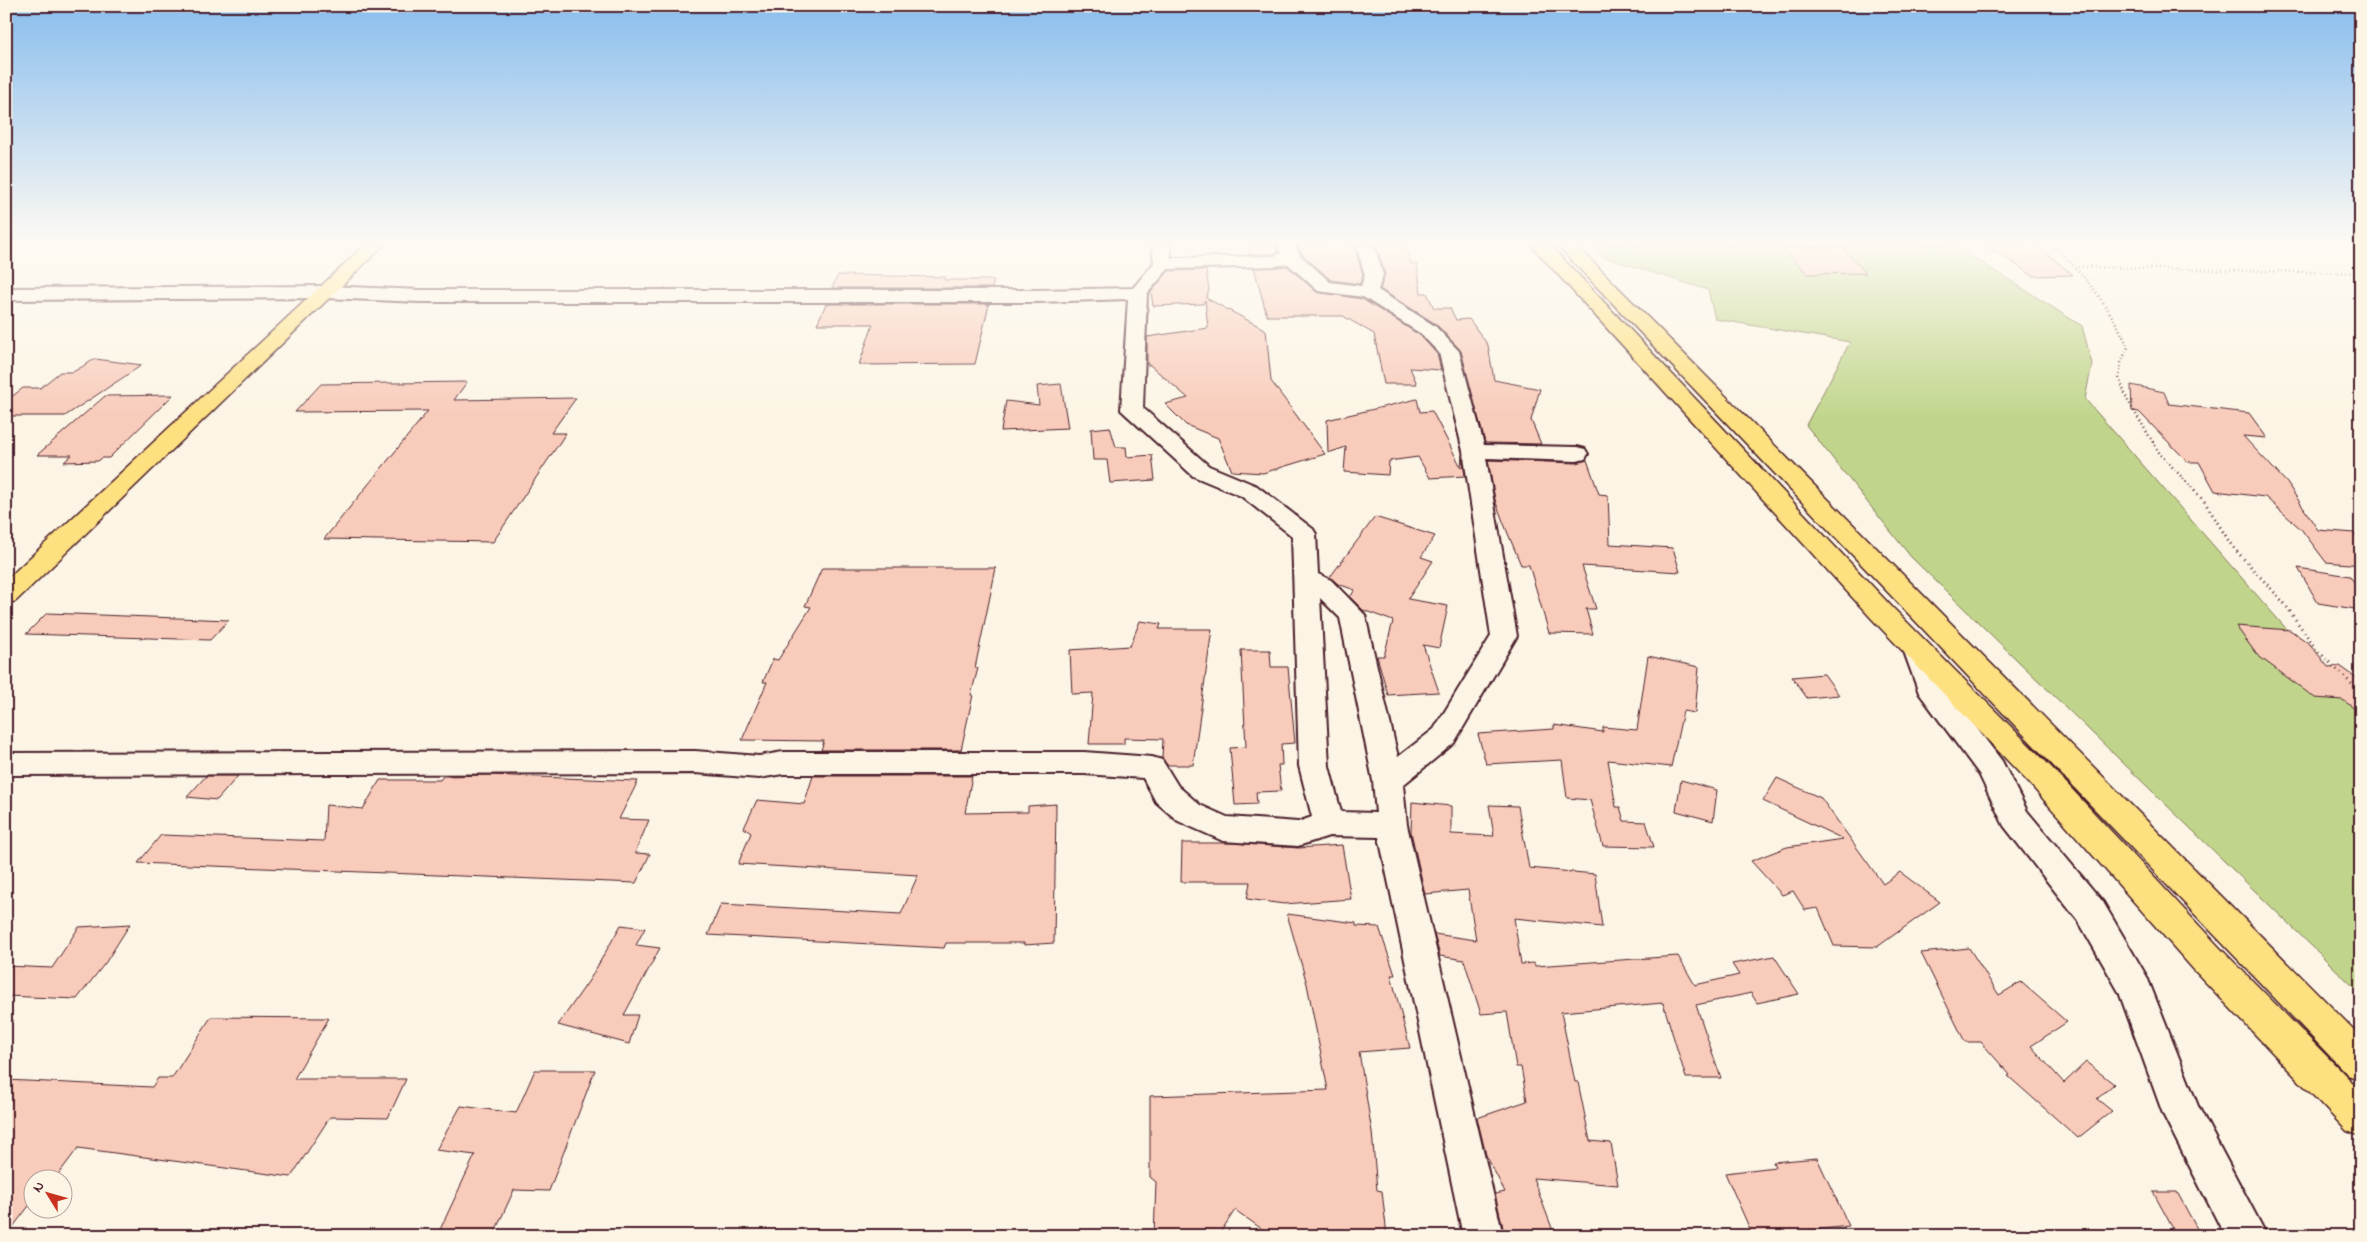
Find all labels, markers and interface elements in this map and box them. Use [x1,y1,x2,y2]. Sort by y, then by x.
north arrow [22,1170,72,1220]
text: N [28,1177,50,1197]

